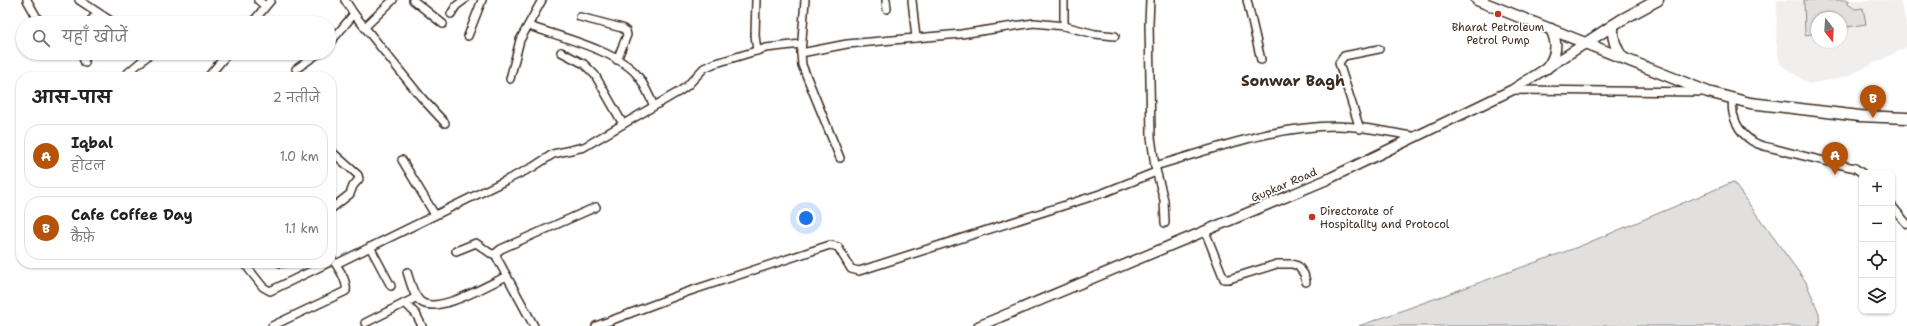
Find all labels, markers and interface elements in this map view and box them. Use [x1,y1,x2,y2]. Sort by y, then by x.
marker: Bharat Petroleum Petrol Pump [1493,9,1503,19]
north arrow [1811,12,1847,48]
search box [16,16,336,60]
place label: Bharat Petroleum Petrol Pump [1452,20,1545,48]
icon: search [30,27,52,49]
text: यहाँ खोजें [62,27,128,47]
district label: Sonwar Bagh [1241,71,1345,91]
pin: B [1860,85,1886,118]
text: आस-पास [32,86,112,108]
text: 2 नतीजे [273,89,320,106]
text: Iqbal [71,133,113,153]
pin: A [1822,142,1848,175]
text: A [41,148,51,165]
text: 1.0 km [280,148,319,165]
text: होटल [71,157,105,174]
street label: Gupkar Road [1249,164,1319,206]
map controls [1859,170,1895,314]
button: + [1859,170,1895,206]
place label: Directorate of Hospitality and Protocol [1320,204,1450,232]
text: Cafe Coffee Day [71,205,193,225]
button: − [1859,206,1895,242]
your location [796,208,816,228]
marker: Directorate of Hospitality and Protocol [1307,212,1317,222]
text: B [42,220,50,237]
text: 1.1 km [284,220,319,237]
text: कैफ़े [71,229,95,246]
button: locate [1859,242,1895,278]
button: layers [1859,278,1895,314]

